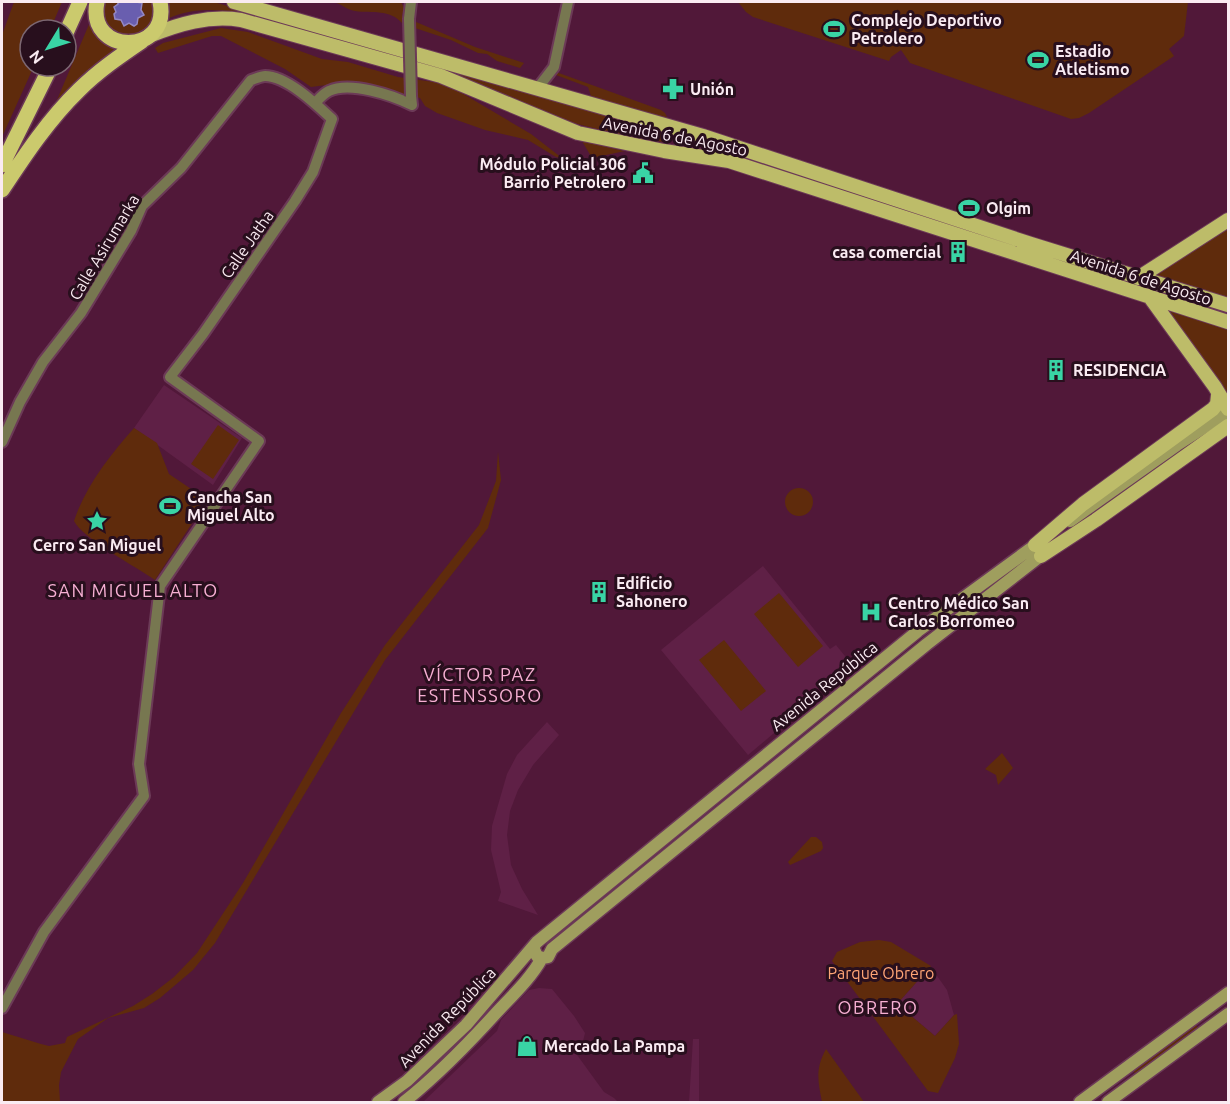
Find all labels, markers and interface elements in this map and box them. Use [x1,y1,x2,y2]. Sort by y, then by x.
place label: Complejo Deportivo Petrolero [851,11,1002,47]
sports icon: Complejo Deportivo Petrolero [822,17,846,41]
north arrow [18,18,78,78]
place label: Estadio Atletismo [1055,42,1130,78]
text: N [25,47,47,67]
sports icon: Estadio Atletismo [1026,48,1050,72]
pharmacy icon: Unión [661,77,685,101]
place label: Unión [690,80,734,98]
street label: Avenida 6 de Agosto [601,113,749,159]
place label: Módulo Policial 306 Barrio Petrolero [479,155,626,191]
public building icon: Módulo Policial 306 Barrio Petrolero [631,161,655,185]
street label: Calle Asirumarka [65,191,143,303]
sports icon: Olgim [957,196,981,220]
place label: Olgim [986,199,1031,217]
street label: Calle Jatha [217,207,277,281]
building icon: casa comercial [946,240,970,264]
place label: casa comercial [832,243,941,261]
street label: Avenida 6 de Agosto [1068,246,1214,308]
building icon: RESIDENCIA [1044,358,1068,382]
place label: RESIDENCIA [1073,361,1167,379]
place label: Cancha San Miguel Alto [187,488,275,524]
sports icon: Cancha San Miguel Alto [158,494,182,518]
place icon: Cerro San Miguel [85,509,109,533]
place label: Cerro San Miguel [33,536,161,554]
place label: Edificio Sahonero [616,574,688,610]
district label: SAN MIGUEL ALTO [47,580,219,600]
building icon: Edificio Sahonero [587,580,611,604]
place label: Centro Médico San Carlos Borromeo [888,594,1029,630]
hospital icon: Centro Médico San Carlos Borromeo [859,600,883,624]
street label: Avenida República [767,638,881,734]
district label: VÍCTOR PAZ ESTENSSORO [417,663,543,705]
street label: Avenida República [395,963,499,1071]
park label: Parque Obrero [828,964,934,982]
district label: OBRERO [838,997,918,1017]
shop icon: Mercado La Pampa [515,1034,539,1058]
place label: Mercado La Pampa [544,1037,685,1055]

